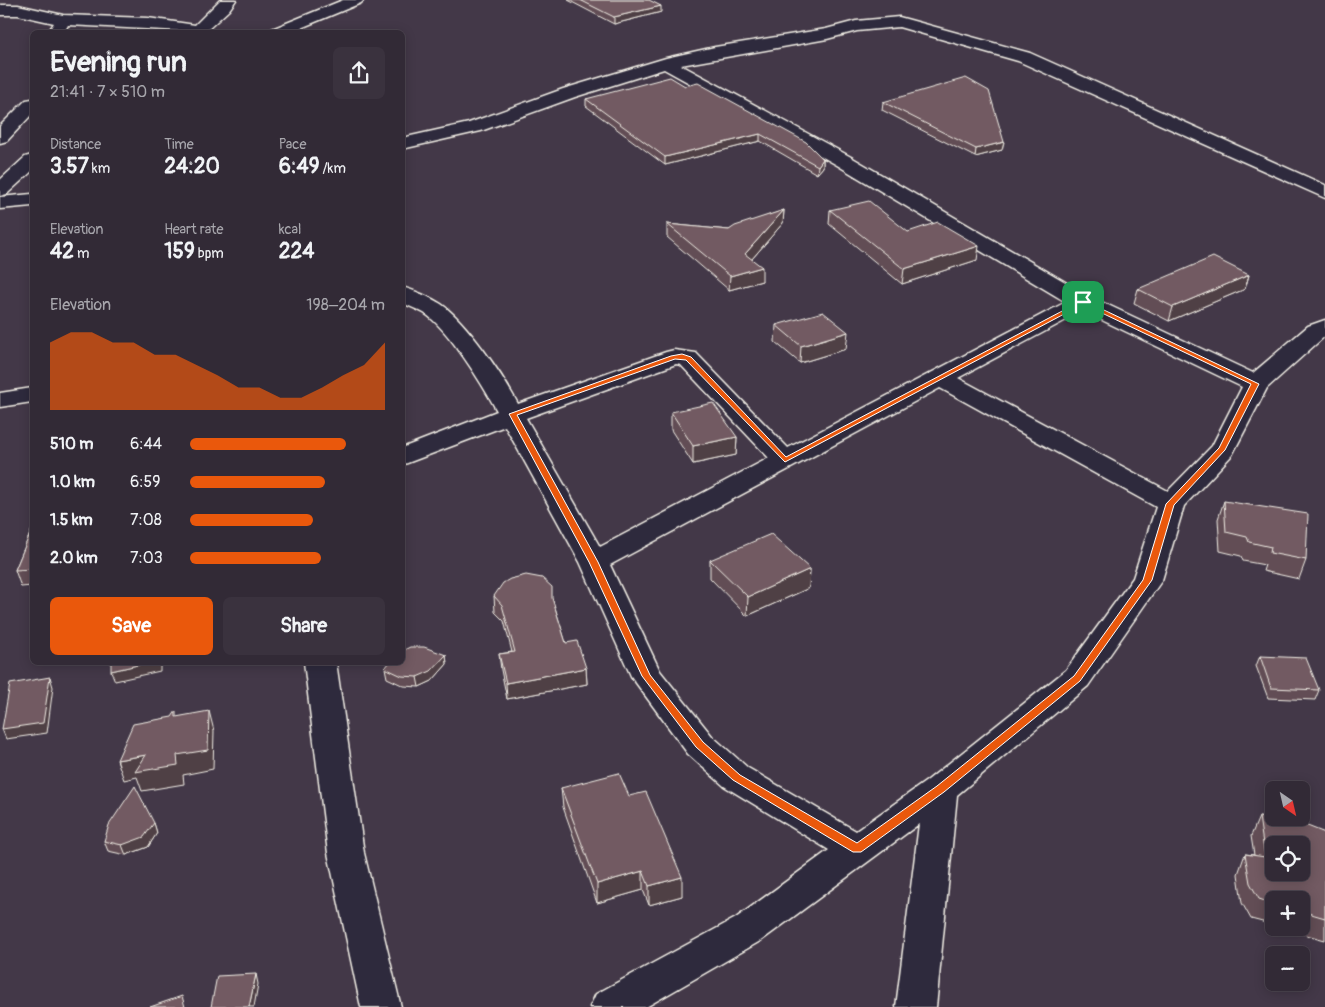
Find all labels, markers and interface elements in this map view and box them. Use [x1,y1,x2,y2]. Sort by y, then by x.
text: Evening run [50,45,187,80]
button: share [333,47,385,99]
text: 21:41 · 7 × 510 m [50,82,165,102]
text: Distance [50,136,101,153]
text: Time [164,136,194,153]
text: Pace [279,136,306,153]
text: 3.57 [50,153,89,180]
text: 24:20 [164,153,220,180]
text: 6:49 [279,153,319,180]
text: km [89,160,110,177]
text: /km [319,160,346,177]
text: Elevation [50,221,103,238]
text: Heart rate [164,221,223,238]
text: kcal [279,221,301,238]
text: 42 [50,238,74,265]
text: 159 [164,238,195,265]
text: 224 [279,238,314,265]
text: m [74,245,89,262]
text: bpm [195,245,224,262]
pin [1062,281,1104,323]
icon: arrive [1069,288,1097,316]
text: Elevation [50,295,111,315]
text: 198–204 m [306,295,385,315]
text: 510 m [50,434,94,454]
text: 6:44 [130,434,162,454]
text: 1.0 km [50,472,95,492]
text: 6:59 [130,472,161,492]
text: 1.5 km [50,510,93,530]
text: 7:08 [130,510,162,530]
text: 2.0 km [50,548,98,568]
text: 7:03 [130,548,163,568]
button: Save [50,597,213,655]
button: Share [223,597,385,655]
north arrow [1265,781,1310,826]
map controls [1265,781,1310,991]
button: locate [1265,836,1310,881]
button: + [1265,891,1310,936]
button: − [1265,946,1310,991]

